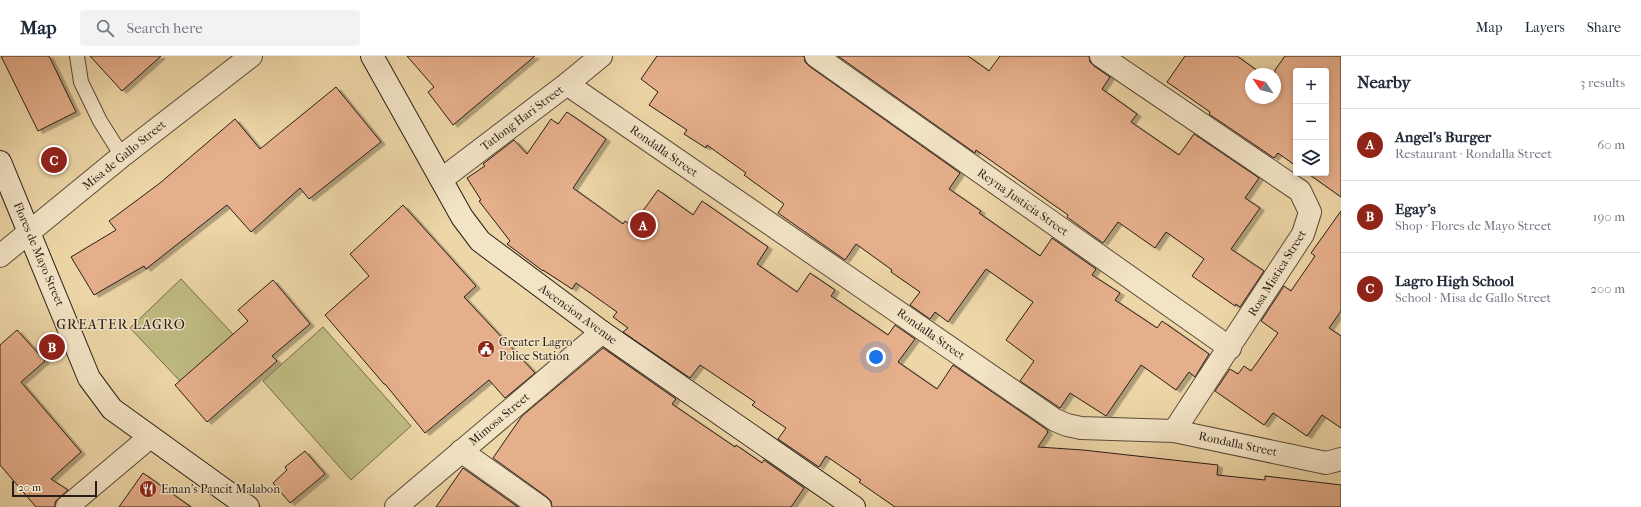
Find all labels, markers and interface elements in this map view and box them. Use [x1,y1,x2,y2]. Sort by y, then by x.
search box [80,10,360,46]
text: Map [20,17,56,39]
icon: search [94,17,116,39]
text: Search here [126,19,203,37]
text: Map [1476,19,1503,36]
text: Layers [1525,19,1565,36]
text: Share [1587,19,1621,36]
north arrow [1245,68,1281,104]
map controls [1293,68,1329,176]
button: + [1293,68,1329,104]
text: Nearby [1357,72,1411,92]
text: 3 results [1580,75,1625,90]
street label: Tatlong Hari Street [478,82,567,154]
button: − [1293,104,1329,140]
street label: Misa de Gallo Street [80,117,169,193]
street label: Rondalla Street [627,122,701,180]
text: Angel's Burger [1395,128,1491,146]
text: A [1366,137,1374,152]
text: 60 m [1597,137,1625,152]
button: layers [1293,140,1329,176]
pin: C [41,145,67,175]
text: Restaurant · Rondalla Street [1395,146,1552,161]
street label: Reyna Justicia Street [975,165,1072,239]
street label: Flores de Mayo Street [11,200,68,309]
text: Egay's [1395,200,1436,218]
text: B [1366,209,1374,224]
text: 190 m [1593,209,1625,224]
pin: A [630,210,656,240]
text: Shop · Flores de Mayo Street [1395,218,1552,233]
street label: Rosa Mistica Street [1245,227,1310,319]
text: Lagro High School [1395,272,1514,290]
street label: Ascencion Avenue [535,280,620,347]
text: C [1366,281,1374,296]
text: 200 m [1590,281,1625,296]
text: School · Misa de Gallo Street [1395,290,1551,305]
street label: Rondalla Street [894,305,968,363]
district label: GREATER LAGRO [56,316,186,333]
pin: B [39,332,65,362]
place label: Greater Lagro Police Station [499,335,572,363]
public building icon: Greater Lagro Police Station [476,339,496,359]
your location [866,347,886,367]
street label: Mimosa Street [466,389,533,448]
street label: Rondalla Street [1197,429,1279,459]
scale bar [12,479,97,498]
restaurant icon: Eman's Pancit Malabon [138,479,158,499]
text: 20 m [18,481,41,494]
place label: Eman's Pancit Malabon [161,482,280,496]

